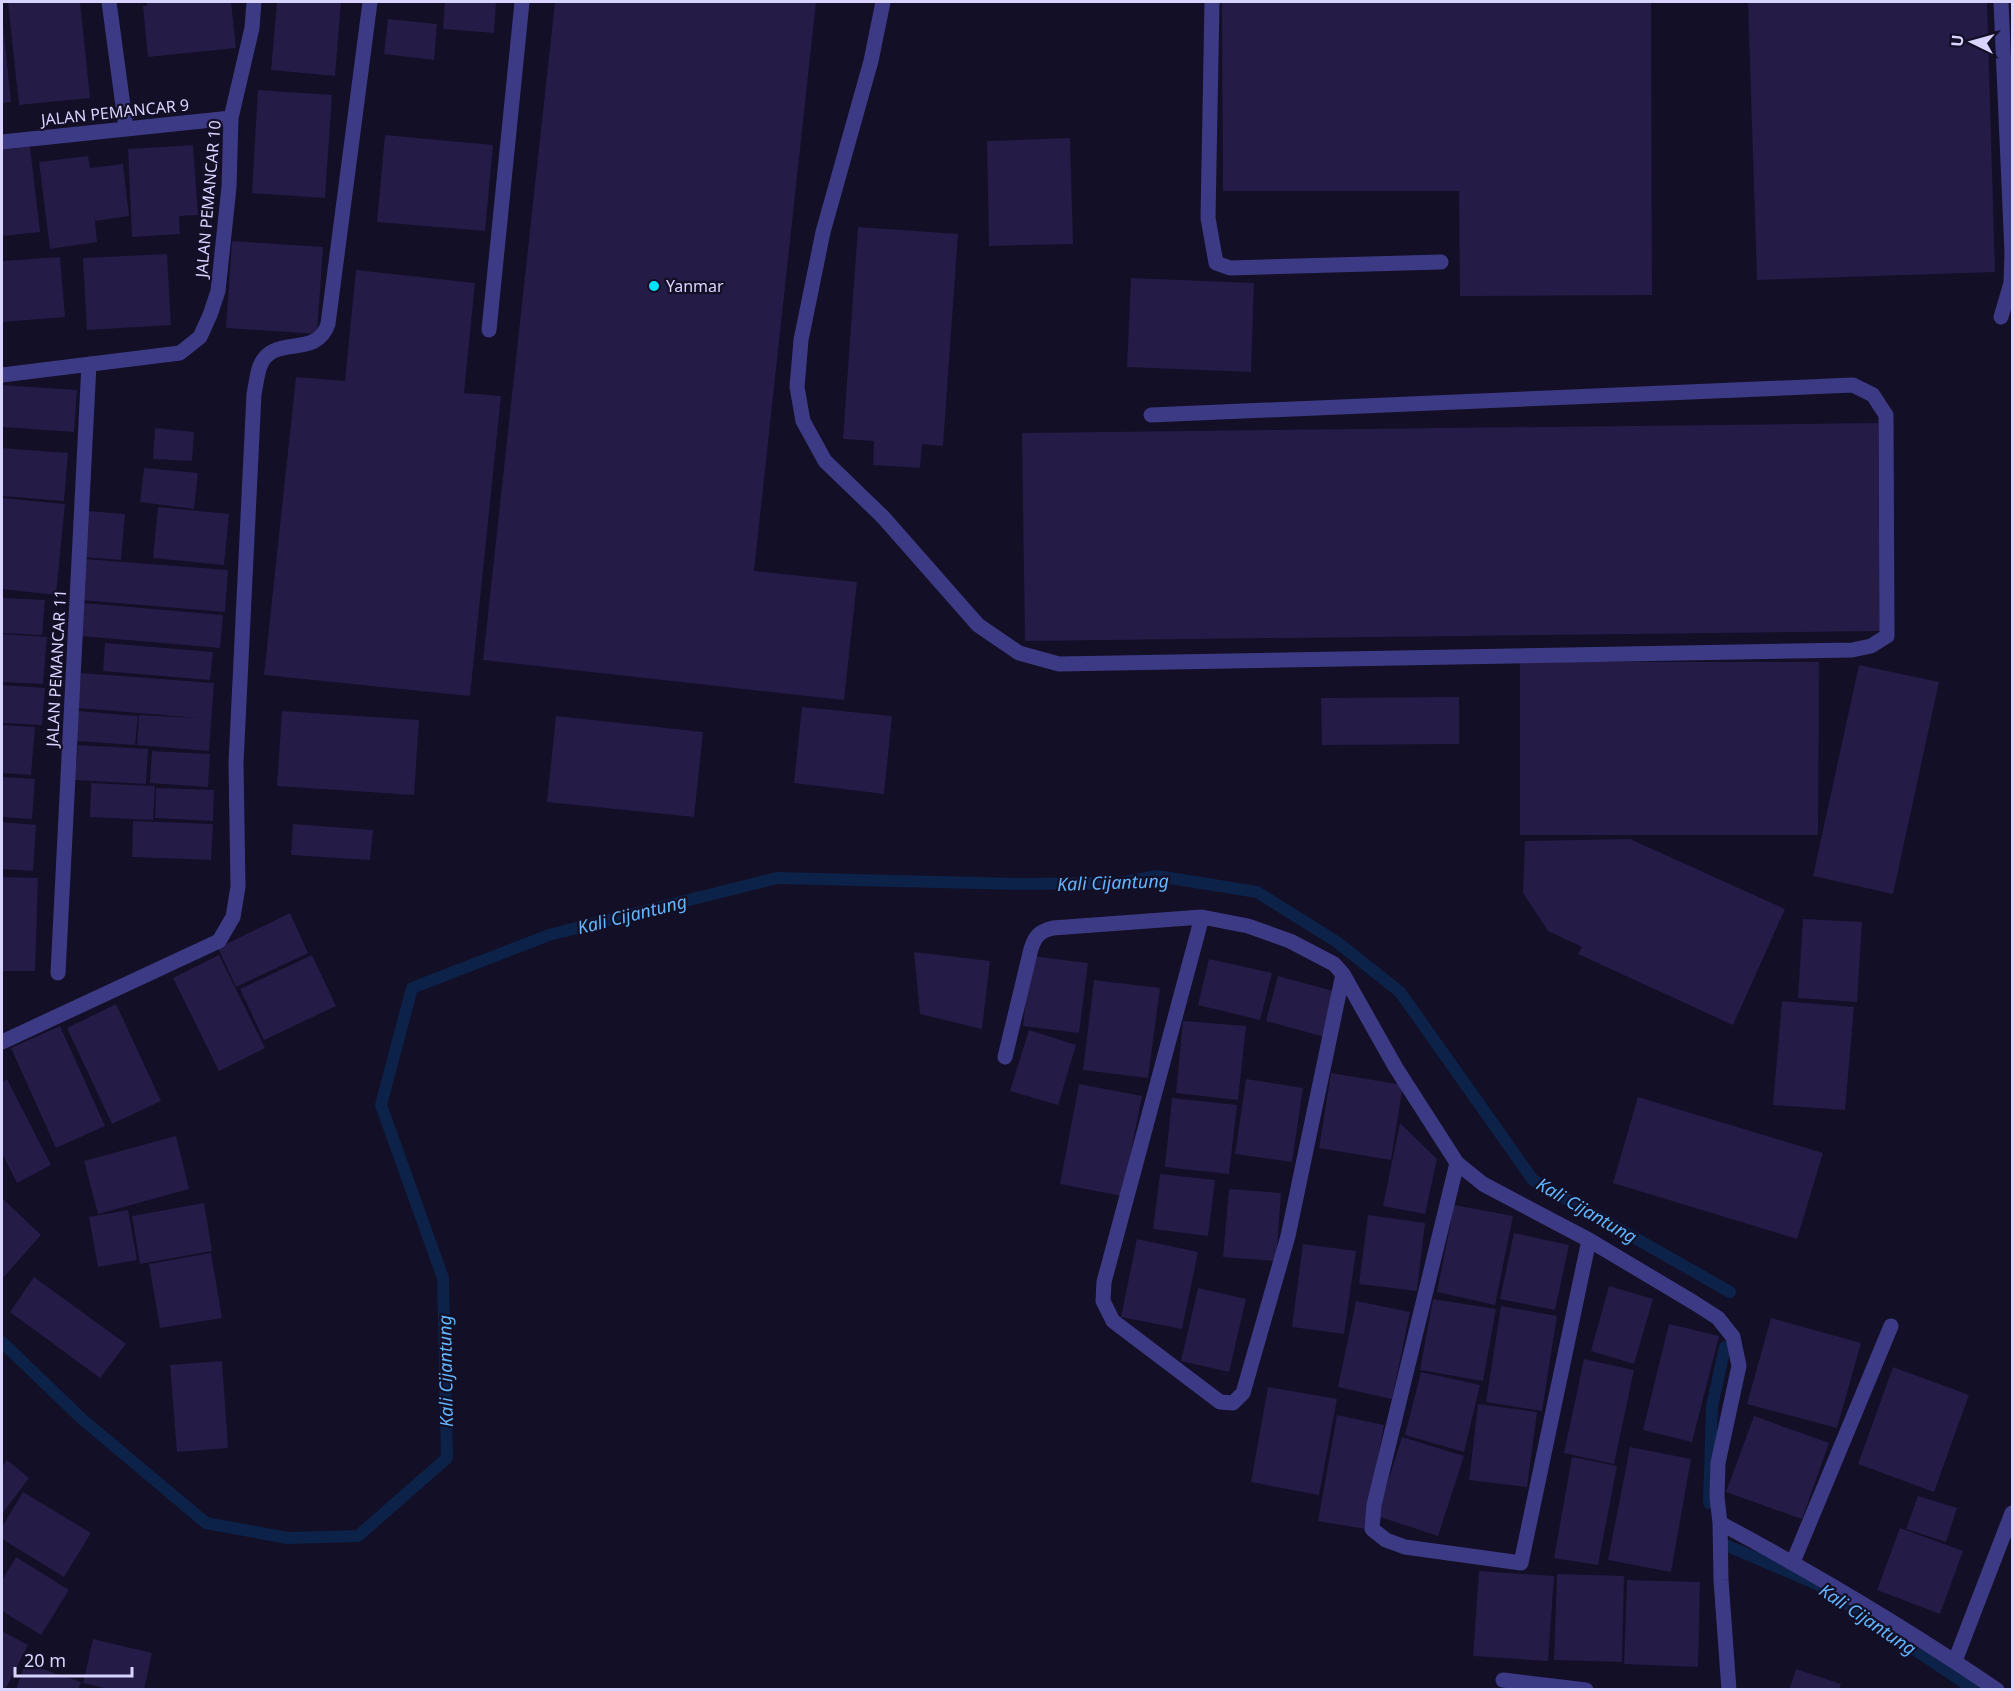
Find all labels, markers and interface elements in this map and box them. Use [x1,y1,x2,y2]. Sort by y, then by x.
north arrow [1942,12,2002,72]
text: U [1946,34,1969,48]
street label: JALAN PEMANCAR 9 [38,93,190,131]
street label: JALAN PEMANCAR 10 [190,119,226,281]
place label: Yanmar [666,275,724,297]
marker: Yanmar [647,279,661,293]
street label: JALAN PEMANCAR 11 [41,589,71,749]
water label: Kali Cijantung [1057,868,1169,896]
water label: Kali Cijantung [575,889,689,939]
water label: Kali Cijantung [1532,1172,1642,1248]
water label: Kali Cijantung [432,1315,458,1427]
water label: Kali Cijantung [1815,1578,1921,1660]
scale bar [15,1640,132,1678]
text: 20 m [24,1648,66,1672]

